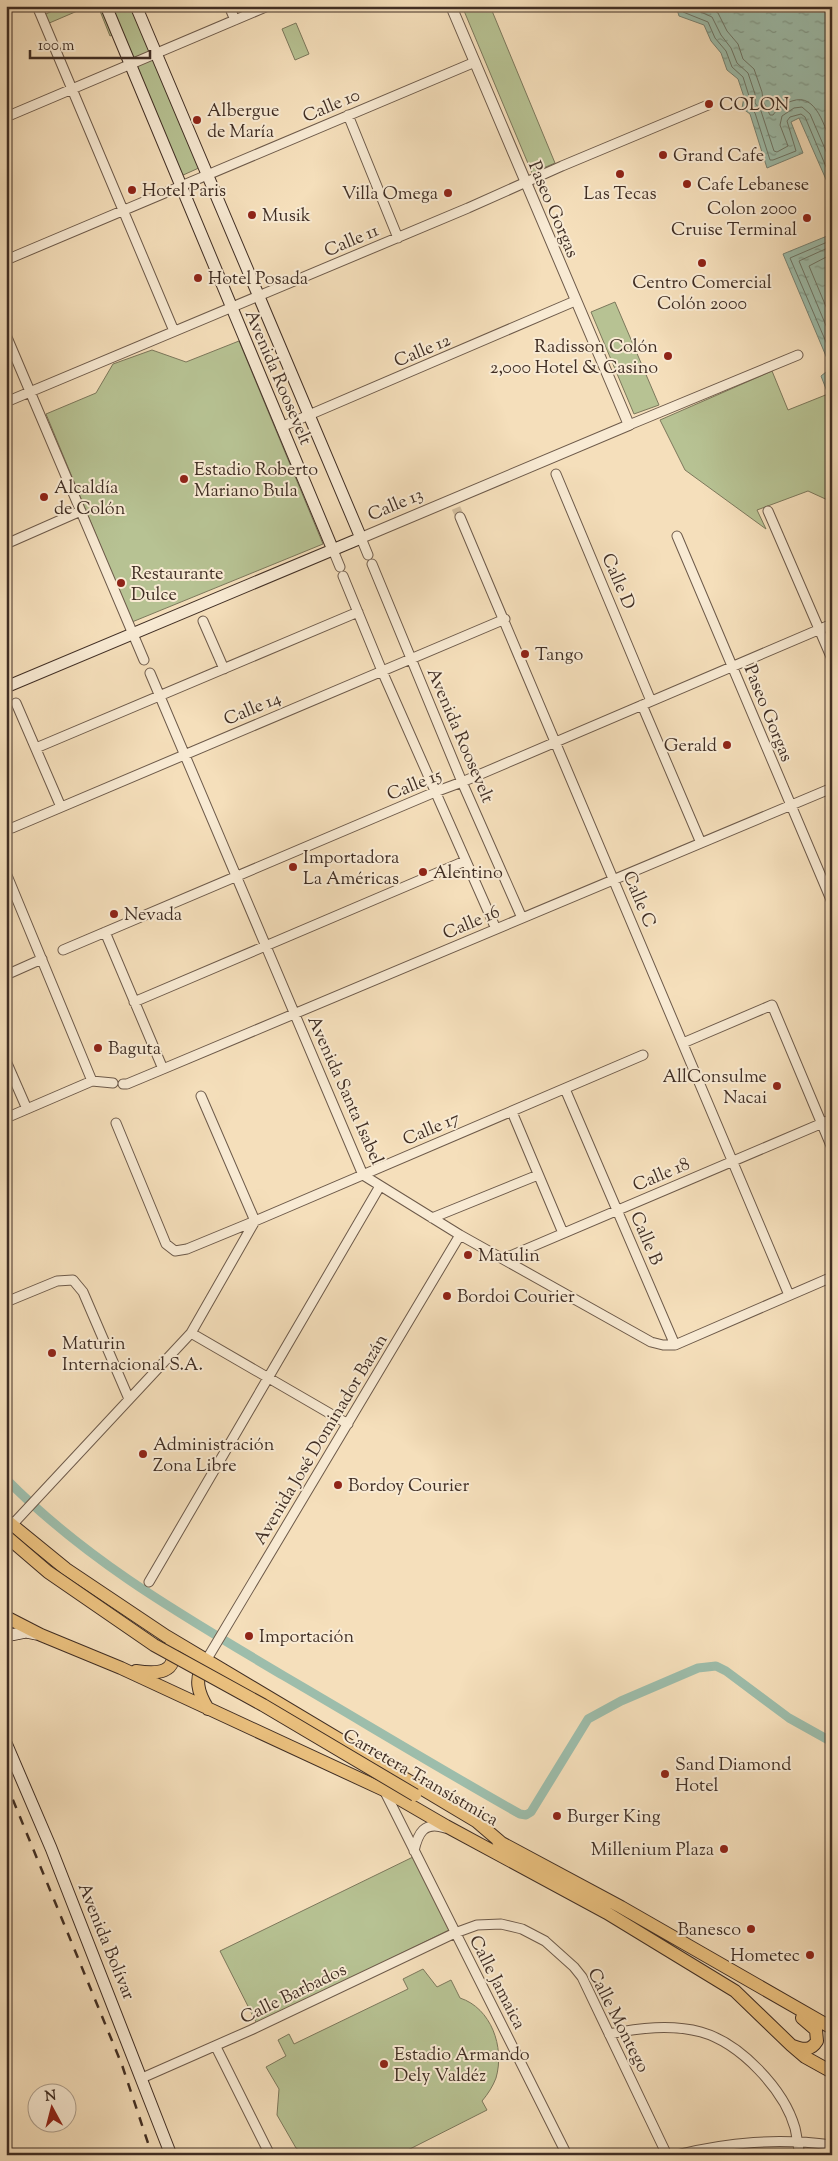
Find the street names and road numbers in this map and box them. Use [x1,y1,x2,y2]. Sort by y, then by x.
street label: Calle 10 [299,83,365,131]
street label: Paseo Gorgas [520,157,584,262]
street label: Calle 11 [321,219,383,265]
street label: Avenida Roosevelt [237,306,317,449]
street label: Calle 12 [390,328,456,375]
street label: Calle 13 [364,483,428,529]
street label: Calle D [594,550,641,614]
street label: Paseo Gorgas [736,661,798,766]
street label: Avenida Roosevelt [419,664,499,807]
street label: Calle 14 [220,686,285,733]
street label: Calle 15 [383,763,446,809]
street label: Calle C [615,867,662,932]
street label: Calle 16 [439,900,504,947]
street label: Avenida Santa Isabel [300,1012,389,1170]
street label: Calle 17 [399,1106,464,1153]
street label: Calle 18 [629,1152,694,1199]
street label: Calle B [622,1208,668,1270]
street label: Avenida José Dominador Bazán [248,1329,395,1550]
street label: Carretera Transístmica [337,1723,503,1834]
street label: Avenida Bolívar [70,1879,141,2004]
street label: Calle Jamaica [461,1931,531,2035]
street label: Calle Barbados [236,1958,351,2032]
street label: Calle Montego [580,1964,655,2078]

